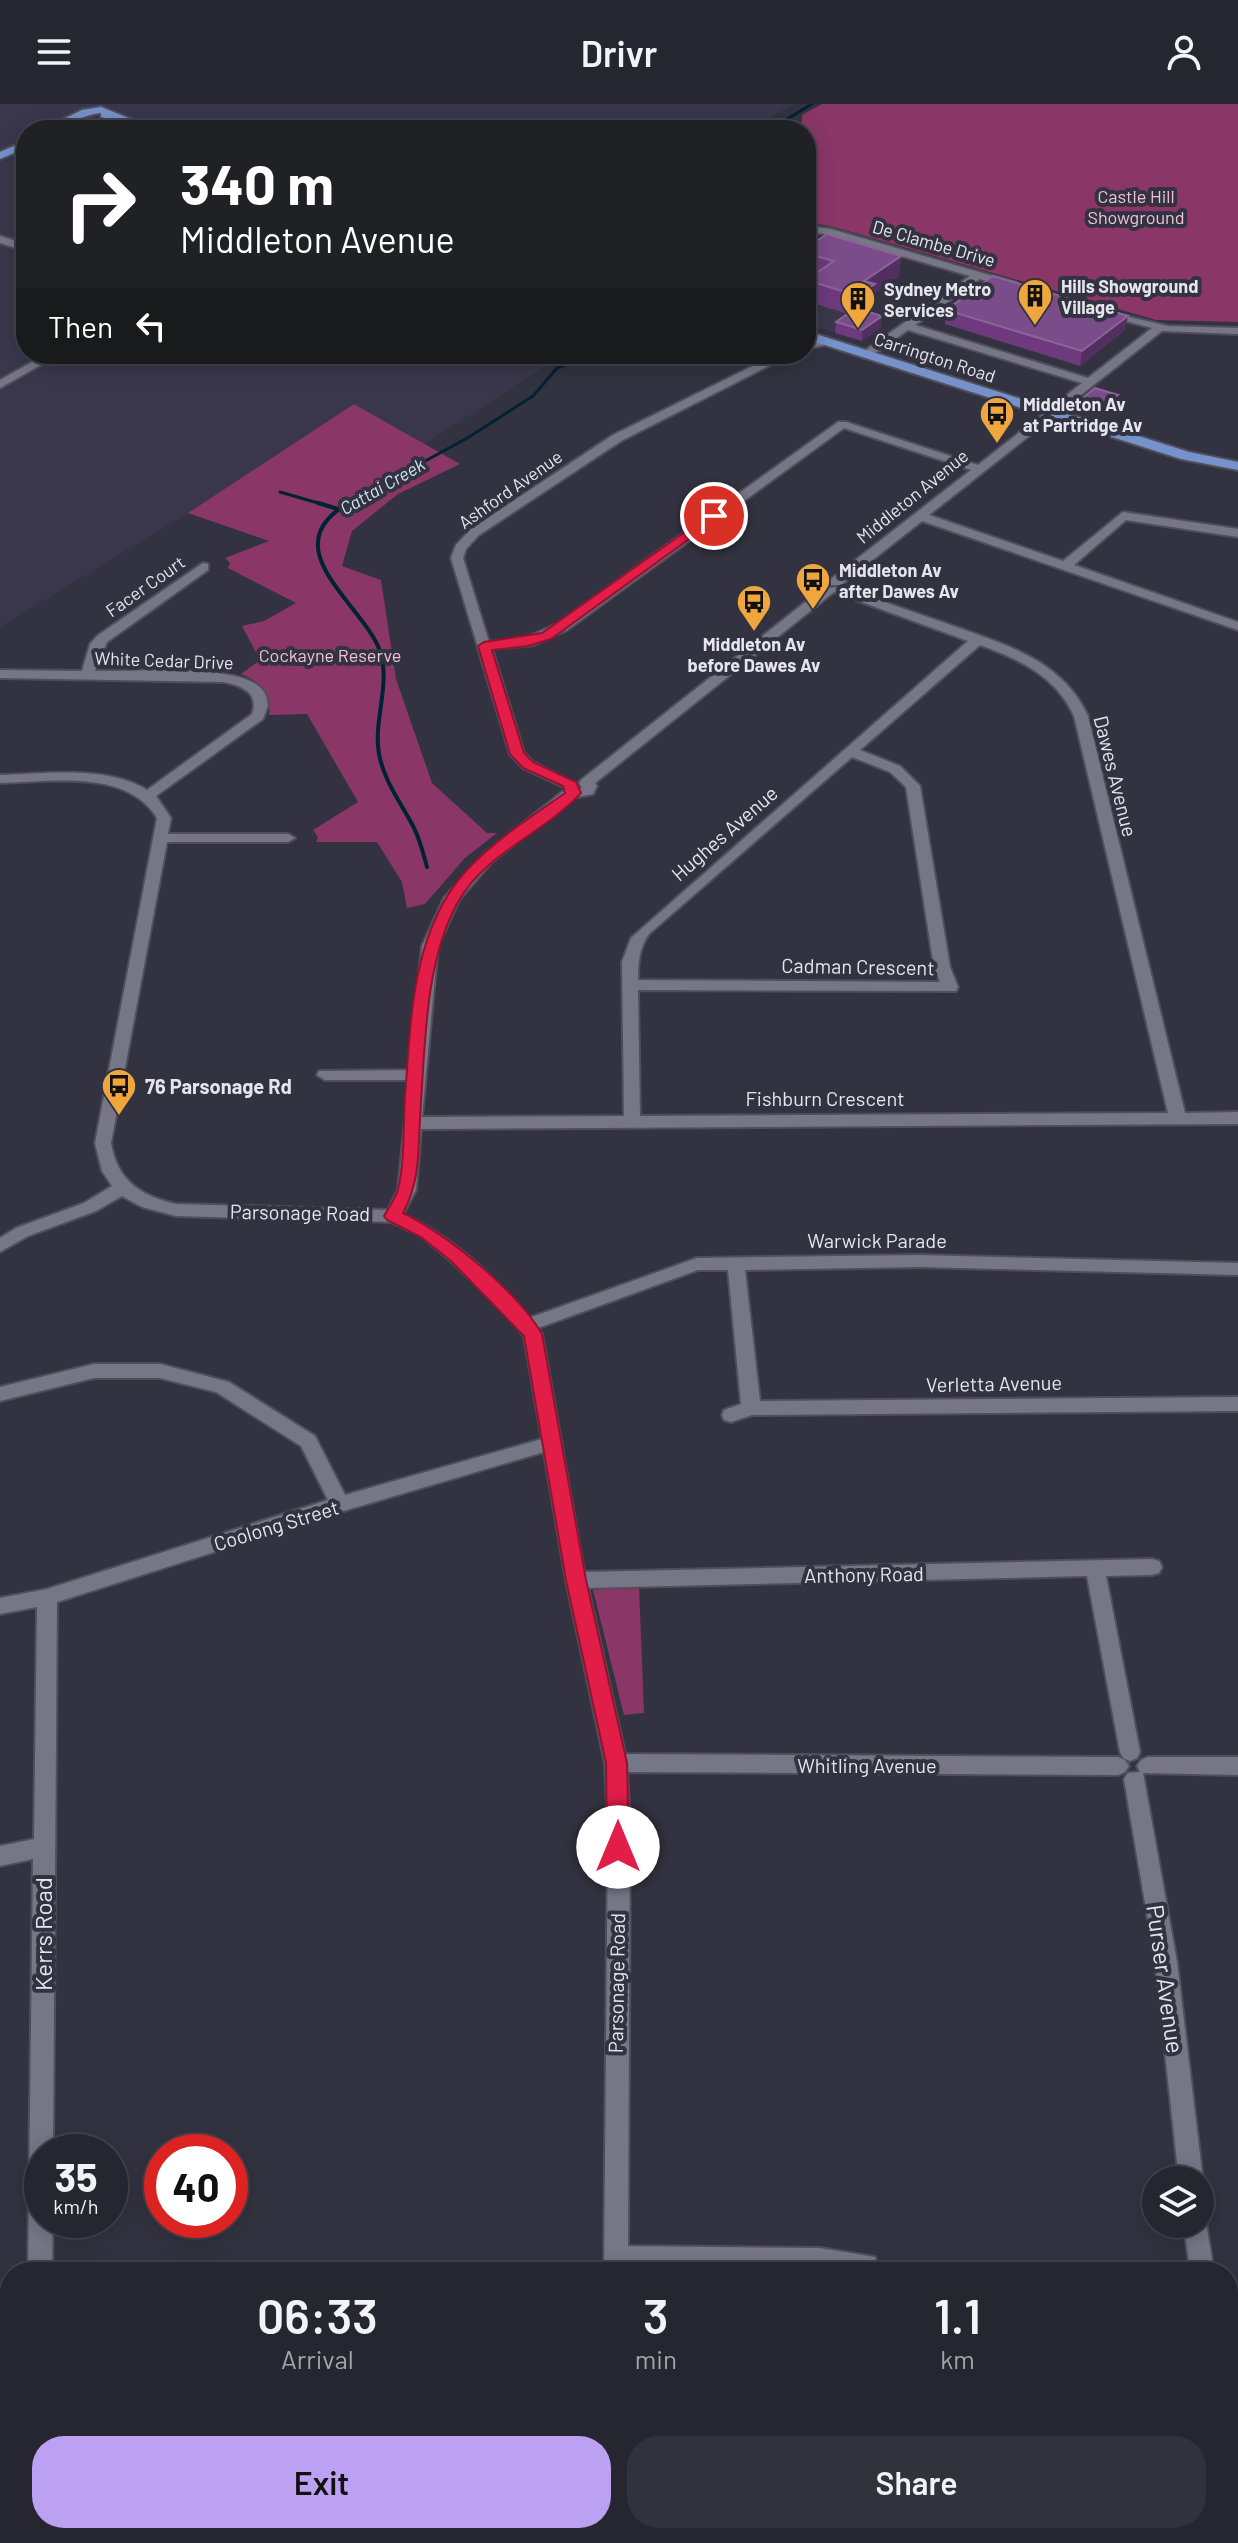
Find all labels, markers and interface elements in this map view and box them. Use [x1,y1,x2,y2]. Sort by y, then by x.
icon: menu [32,30,76,74]
icon: person [1162,30,1206,74]
text: Drivr [581,31,657,74]
text: 340 m [180,149,334,216]
icon: right [48,152,152,256]
park label: Castle Hill Showground [1087,185,1185,228]
street label: De Clambe Drive [870,215,998,271]
text: Middleton Avenue [180,217,455,260]
place label: Hills Showground Village [1061,275,1198,318]
building icon: Hills Showground Village [1016,277,1054,327]
place label: Sydney Metro Services [884,278,991,321]
building icon: Sydney Metro Services [839,280,877,330]
icon: left [129,304,173,348]
text: Then [48,308,113,344]
street label: Carrington Road [872,327,998,387]
place label: Middleton Av at Partridge Av [1023,393,1142,436]
bus stop icon: Middleton Av at Partridge Av [978,395,1016,445]
street label: Middleton Avenue [852,444,972,548]
street label: Ashford Avenue [454,445,566,533]
water label: Cattai Creek [336,453,429,519]
pin [680,482,748,550]
icon: arrive [692,494,736,538]
street label: Facer Court [101,551,189,621]
place label: Middleton Av after Dawes Av [839,559,959,602]
bus stop icon: Middleton Av after Dawes Av [794,561,832,611]
bus stop icon: Middleton Av before Dawes Av [735,583,773,633]
place label: Middleton Av before Dawes Av [688,633,820,676]
park label: Cockayne Reserve [259,644,401,666]
street label: White Cedar Drive [94,647,234,673]
street label: Dawes Avenue [1089,713,1143,839]
street label: Hughes Avenue [666,780,782,886]
street label: Cadman Crescent [781,953,935,979]
bus stop icon: 76 Parsonage Rd [100,1067,138,1117]
place label: 76 Parsonage Rd [145,1074,292,1098]
street label: Fishburn Crescent [745,1086,905,1110]
street label: Parsonage Road [230,1199,370,1225]
street label: Warwick Parade [807,1228,947,1252]
street label: Verletta Avenue [926,1370,1062,1396]
street label: Coolong Street [211,1495,341,1555]
street label: Anthony Road [804,1561,924,1587]
street label: Whitling Avenue [797,1753,937,1777]
position arrow [576,1805,660,1889]
street label: Kerrs Road [28,1877,57,1991]
street label: Purser Avenue [1141,1903,1191,2055]
street label: Parsonage Road [603,1913,629,2053]
speed limit sign: 40 [144,2134,248,2238]
text: 35 [54,2152,98,2200]
map controls [1142,2166,1214,2238]
button: layers [1142,2166,1214,2238]
text: km/h [53,2194,99,2218]
text: 06:33 [257,2286,378,2344]
text: 3 [643,2286,669,2344]
text: 1.1 [934,2286,981,2344]
text: Arrival [281,2343,354,2374]
text: min [635,2343,677,2374]
text: km [940,2343,975,2374]
button: Exit [32,2436,611,2528]
button: Share [627,2436,1206,2528]

